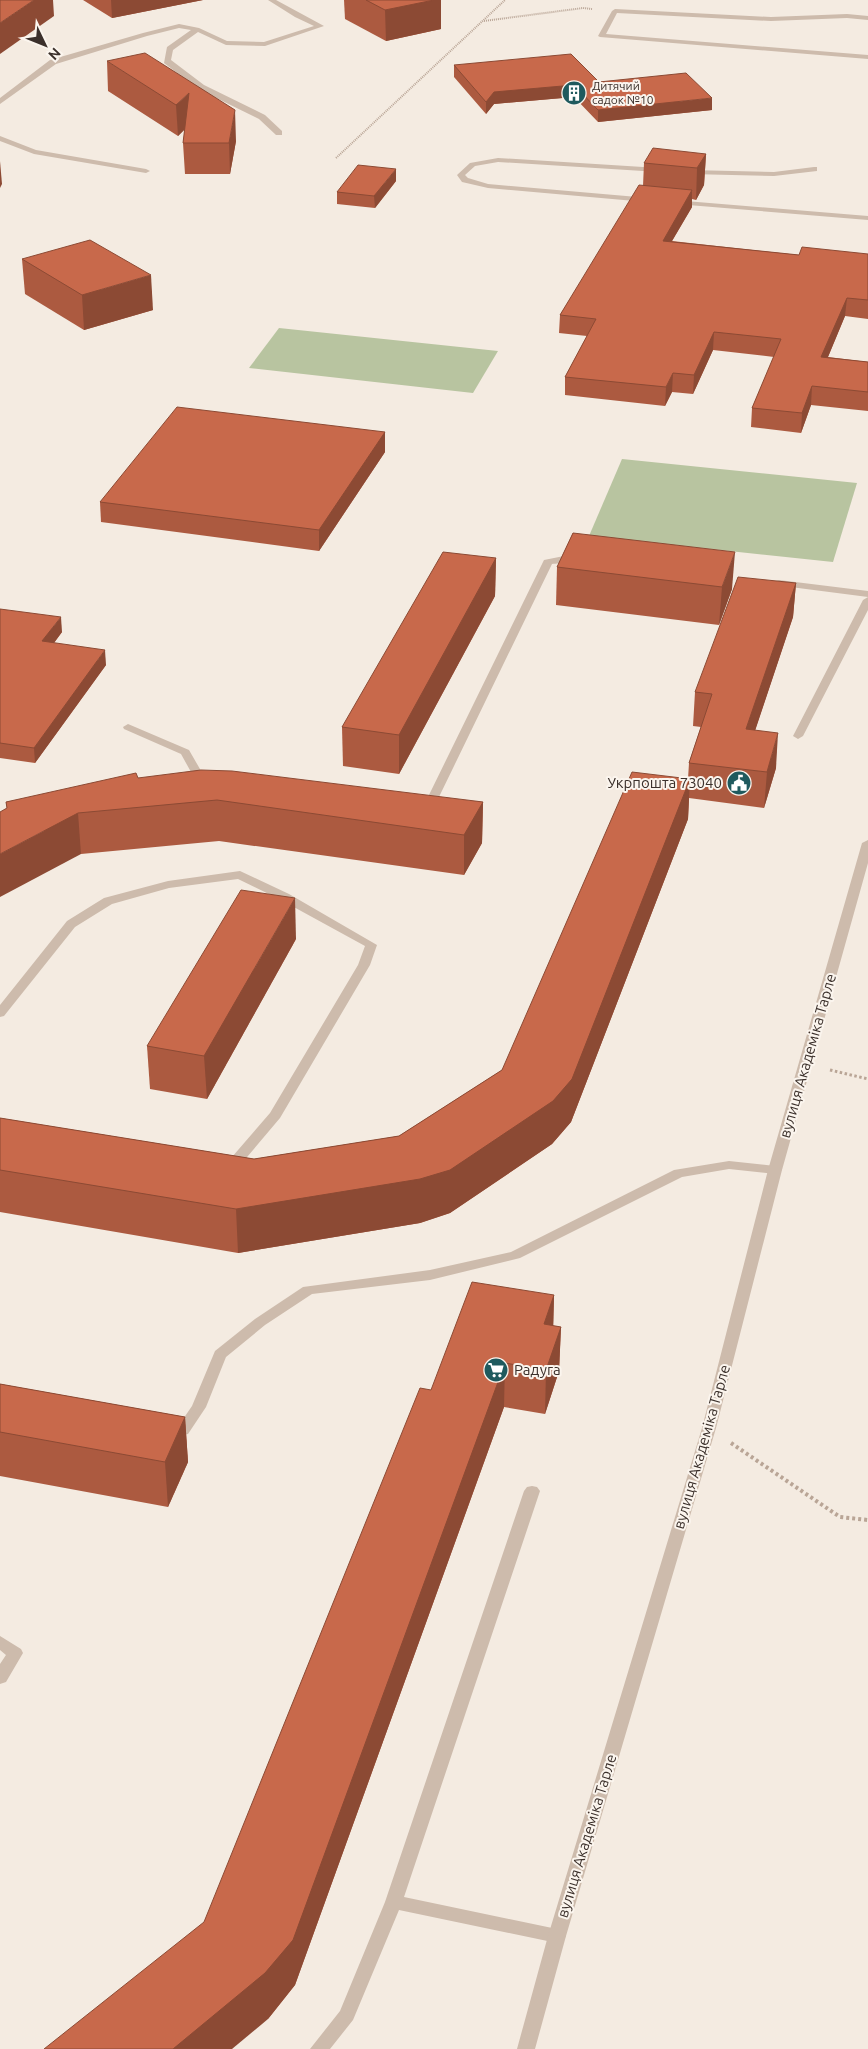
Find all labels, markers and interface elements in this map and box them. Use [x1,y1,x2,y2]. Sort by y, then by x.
north arrow [20,20,70,70]
text: N [45,45,64,63]
place label: Дитячий садок №10 [592,79,654,106]
building icon: Дитячий садок №10 [561,80,587,106]
public building icon: Укрпошта 73040 [726,770,752,796]
place label: Укрпошта 73040 [608,774,722,791]
street label: вулиця Академіка Тарле [776,972,839,1140]
supermarket icon: Радуга [483,1357,509,1383]
place label: Радуга [514,1361,561,1378]
street label: вулиця Академіка Тарле [670,1363,733,1531]
street label: вулиця Академіка Тарле [554,1752,620,1920]

